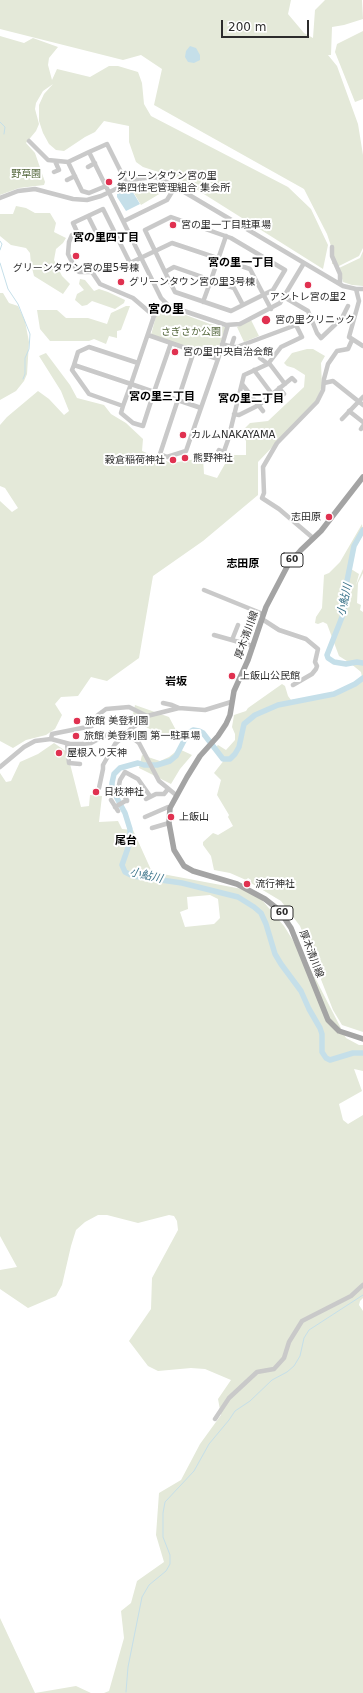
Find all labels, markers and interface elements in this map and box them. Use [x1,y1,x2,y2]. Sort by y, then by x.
scale bar [223,12,311,38]
text: 200 m [228,20,266,34]
park label: 野草園 [11,168,41,180]
place label: グリーンタウン宮の里 第四住宅管理組合 集会所 [117,170,230,194]
marker: グリーンタウン宮の里 第四住宅管理組合 集会所 [104,177,114,187]
place label: 宮の里一丁目駐車場 [181,219,271,231]
marker: 宮の里一丁目駐車場 [168,220,178,230]
district label: 宮の里四丁目 [73,231,139,245]
marker: グリーンタウン宮の里5号棟 [71,251,81,261]
district label: 宮の里一丁目 [208,256,274,270]
place label: グリーンタウン宮の里5号棟 [13,262,139,274]
place label: グリーンタウン宮の里3号棟 [129,276,255,288]
marker: グリーンタウン宮の里3号棟 [116,277,126,287]
marker: アントレ宮の里2 [303,280,313,290]
place label: アントレ宮の里2 [270,291,346,303]
district label: 宮の里 [148,303,184,317]
marker: 宮の里クリニック [260,314,272,326]
place label: 宮の里クリニック [275,314,355,326]
park label: さぎさか公園 [161,326,221,338]
place label: 宮の里中央自治会館 [183,346,273,358]
marker: 宮の里中央自治会館 [170,347,180,357]
district label: 宮の里三丁目 [129,390,195,404]
district label: 宮の里二丁目 [218,392,284,406]
place label: カルムNAKAYAMA [191,429,275,441]
marker: カルムNAKAYAMA [178,430,188,440]
place label: 熊野神社 [193,452,233,464]
marker: 熊野神社 [180,453,190,463]
place label: 穀倉稲荷神社 [105,454,165,466]
marker: 穀倉稲荷神社 [168,455,178,465]
place label: 志田原 [291,511,321,523]
marker: 志田原 [324,512,334,522]
road number: 60 [281,553,303,567]
district label: 志田原 [227,557,259,571]
water label: 小鮎川 [335,582,355,618]
street label: 厚木清川線 [233,609,261,661]
place label: 上飯山公民館 [240,670,300,682]
marker: 上飯山公民館 [227,671,237,681]
district label: 岩坂 [165,675,187,689]
place label: 旅館 美登利園 [85,715,148,727]
marker: 旅館 美登利園 [72,716,82,726]
place label: 旅館 美登利園 第一駐車場 [84,730,200,742]
marker: 旅館 美登利園 第一駐車場 [71,731,81,741]
place label: 屋根入り天神 [67,747,127,759]
marker: 屋根入り天神 [54,748,64,758]
place label: 日枝神社 [104,786,144,798]
marker: 日枝神社 [91,787,101,797]
place label: 上飯山 [179,811,209,823]
marker: 上飯山 [166,812,176,822]
district label: 尾台 [115,834,137,848]
water label: 小鮎川 [128,866,164,886]
place label: 流行神社 [255,878,295,890]
marker: 流行神社 [242,879,252,889]
road number: 60 [271,906,293,920]
street label: 厚木清川線 [296,929,326,979]

